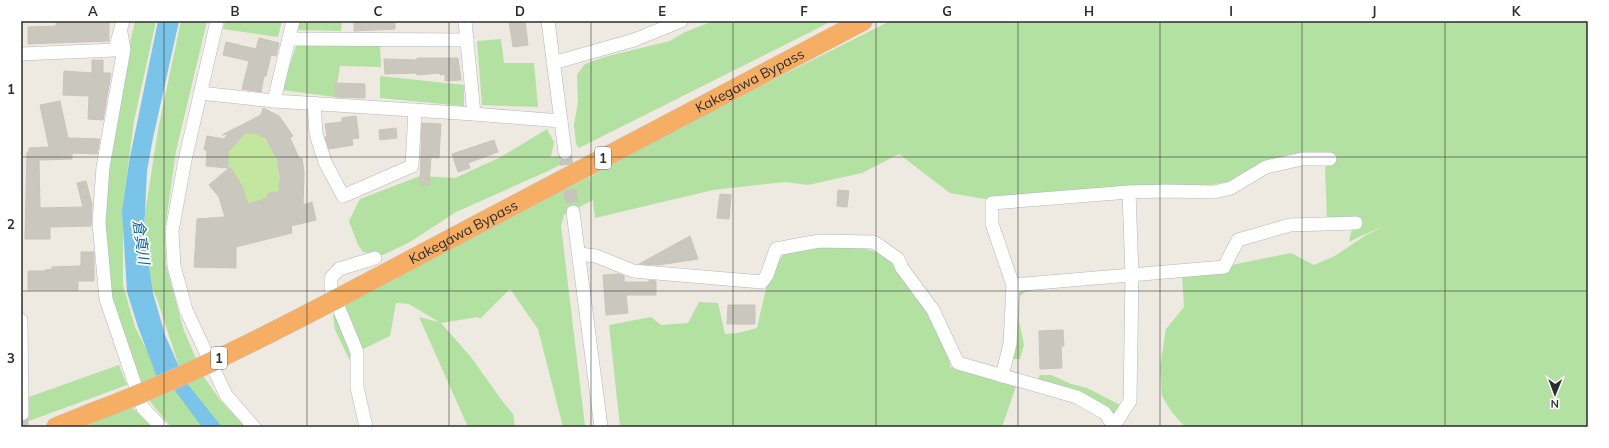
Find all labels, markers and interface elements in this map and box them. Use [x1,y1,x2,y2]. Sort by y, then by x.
text: A [88,3,98,19]
text: B [231,3,240,19]
text: C [374,3,383,19]
text: D [515,3,525,19]
text: E [658,3,666,19]
text: F [800,3,808,19]
text: G [942,3,952,19]
text: H [1084,3,1094,19]
text: I [1229,3,1233,19]
text: J [1372,3,1376,19]
text: K [1512,3,1522,19]
street label: Kakegawa Bypass [692,45,807,117]
text: 1 [7,81,15,97]
road number: 1 [595,147,611,169]
street label: Kakegawa Bypass [406,196,521,268]
text: 2 [7,216,15,232]
water label: 倉真川 [129,218,154,268]
road number: 1 [211,347,227,369]
text: 3 [7,350,15,366]
north arrow [1535,374,1575,414]
text: N [1551,397,1559,411]

